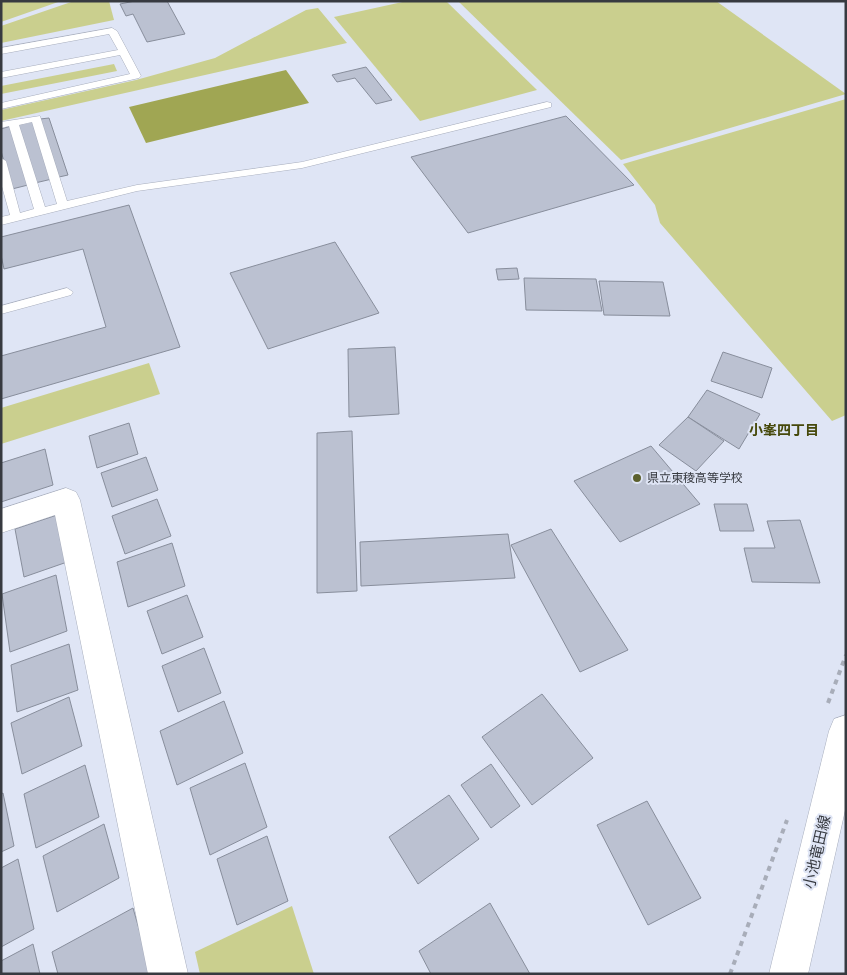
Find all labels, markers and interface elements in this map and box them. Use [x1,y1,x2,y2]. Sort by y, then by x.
district label: 小峯四丁目 [749,422,819,438]
place label: 県立東稜高等学校 [647,471,743,485]
marker: 県立東稜高等学校 [631,472,643,484]
street label: 小池竜田線 [800,813,834,891]

